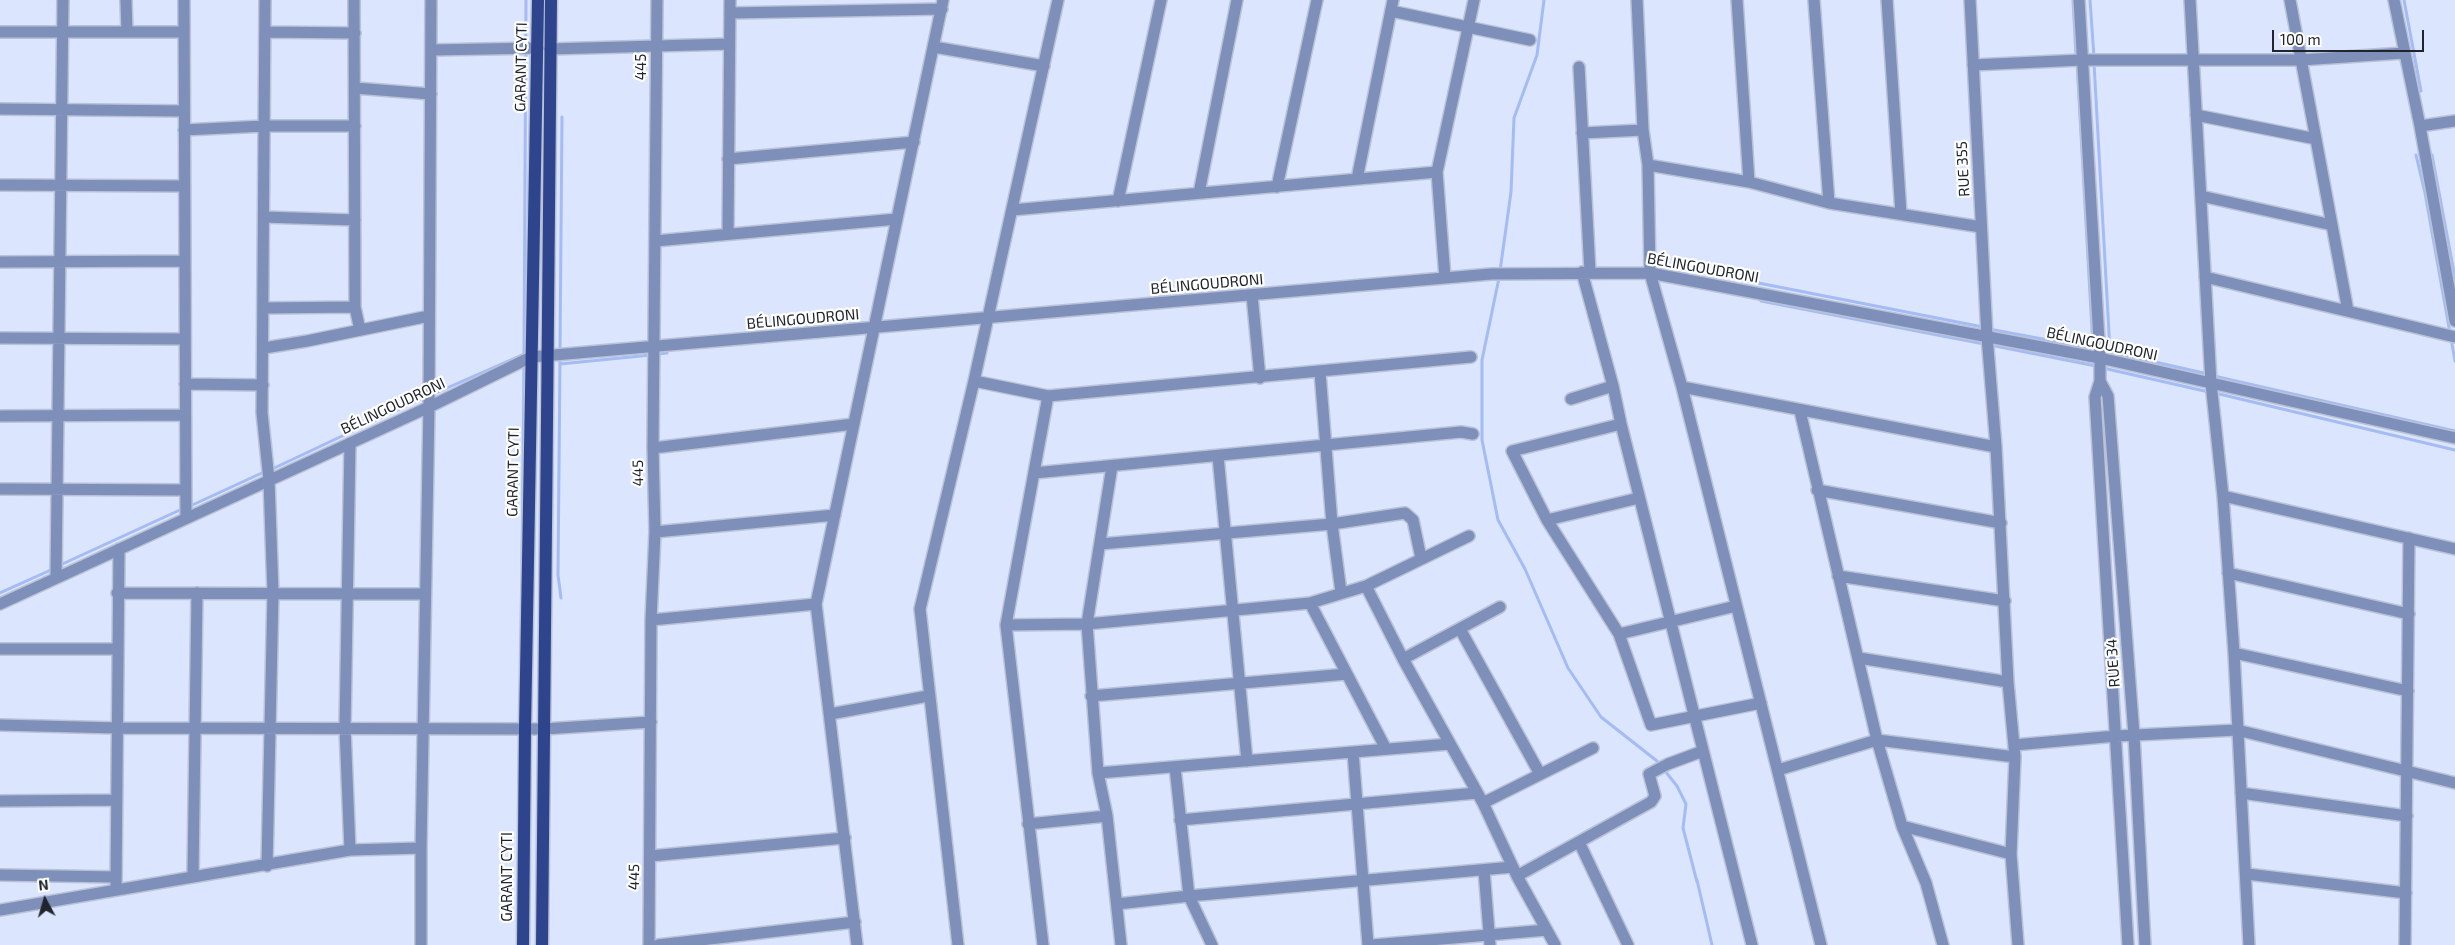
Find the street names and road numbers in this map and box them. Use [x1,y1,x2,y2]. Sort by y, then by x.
street label: GARANT CYTI [511,22,531,112]
street label: 445 [632,54,650,80]
street label: RUE 355 [1953,141,1973,197]
street label: BÉLINGOUDRONI [1646,249,1760,287]
street label: BÉLINGOUDRONI [1150,270,1264,298]
street label: BÉLINGOUDRONI [746,305,860,333]
street label: BÉLINGOUDRONI [2045,323,2159,365]
street label: BÉLINGOUDRONI [338,374,448,438]
street label: GARANT CYTI [503,427,523,517]
street label: 445 [629,460,647,486]
street label: RUE 34 [2102,638,2124,688]
street label: GARANT CYTI [498,832,516,922]
street label: 445 [625,864,643,890]

